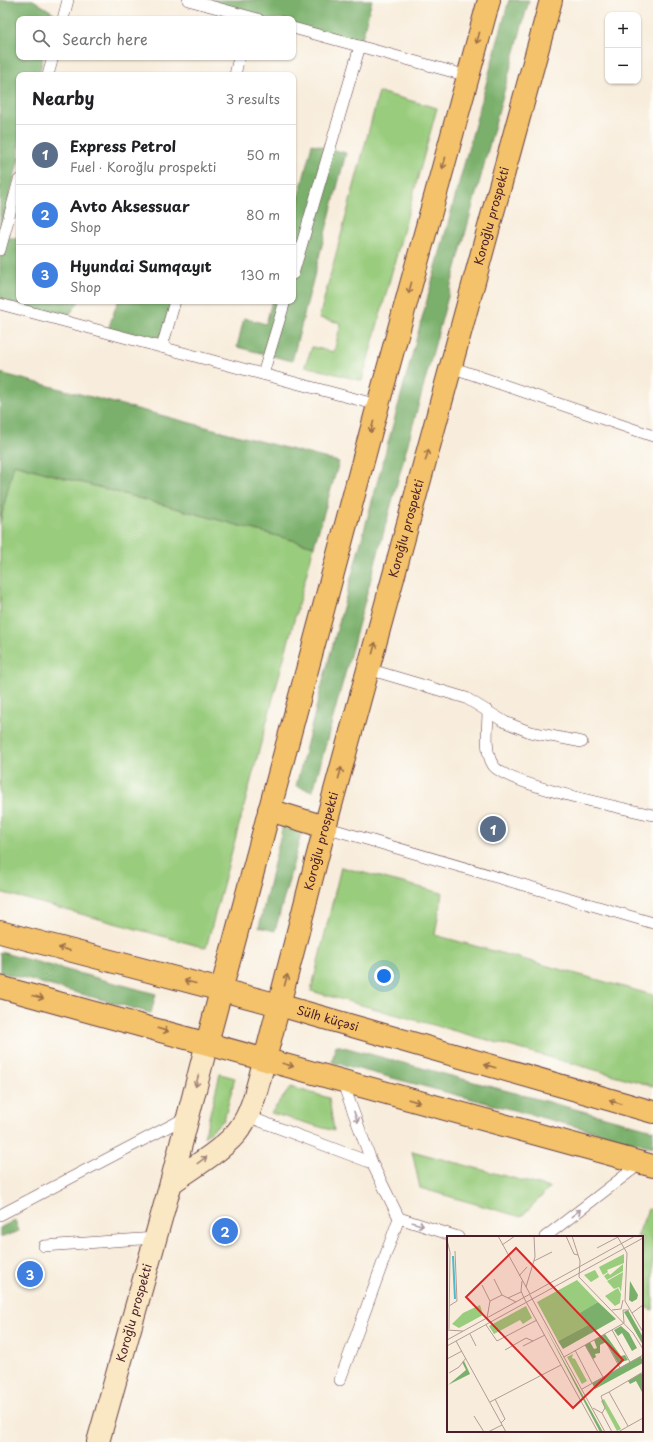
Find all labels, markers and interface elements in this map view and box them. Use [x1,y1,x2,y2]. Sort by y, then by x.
map controls [605,12,641,84]
button: + [605,12,641,48]
search box [16,16,296,60]
icon: search [30,27,52,49]
text: Search here [62,27,148,50]
one-way arrow [474,31,481,44]
button: − [605,48,641,84]
text: Nearby [32,85,94,111]
text: 3 results [226,89,280,108]
text: Express Petrol [70,134,176,157]
text: 1 [42,145,48,164]
text: 50 m [246,145,280,164]
one-way arrow [440,156,447,169]
text: Fuel · Koroğlu prospekti [70,157,216,176]
street label: Koroğlu prospekti [469,164,513,267]
text: Avto Aksessuar [70,194,190,217]
text: 2 [40,205,50,224]
text: 80 m [246,205,280,224]
text: Shop [70,217,101,236]
text: Hyundai Sumqayıt [70,254,212,277]
text: 3 [41,265,49,284]
text: 130 m [241,265,280,284]
text: Shop [70,277,101,296]
one-way arrow [405,282,413,295]
one-way arrow [367,421,375,434]
one-way arrow [424,449,431,462]
street label: Koroğlu prospekti [384,477,428,580]
one-way arrow [371,642,378,655]
one-way arrow [337,767,344,780]
street label: Koroğlu prospekti [299,790,342,892]
pin: 1 [480,814,506,844]
one-way arrow [58,945,71,952]
your location [374,966,394,986]
one-way arrow [282,974,290,987]
one-way arrow [184,978,197,985]
one-way arrow [31,993,44,1001]
street label: Sülh küçəsi [295,1001,361,1035]
one-way arrow [157,1027,170,1034]
one-way arrow [282,1062,295,1070]
one-way arrow [484,1062,497,1069]
one-way arrow [193,1074,201,1087]
one-way arrow [609,1097,622,1105]
one-way arrow [407,1098,420,1105]
one-way arrow [352,1111,360,1123]
one-way arrow [196,1156,207,1164]
one-way arrow [570,1209,581,1217]
pin: 2 [212,1216,238,1246]
one-way arrow [412,1221,424,1229]
inset map [447,1236,643,1432]
pin: 3 [17,1259,43,1289]
street label: Koroğlu prospekti [111,1261,156,1364]

